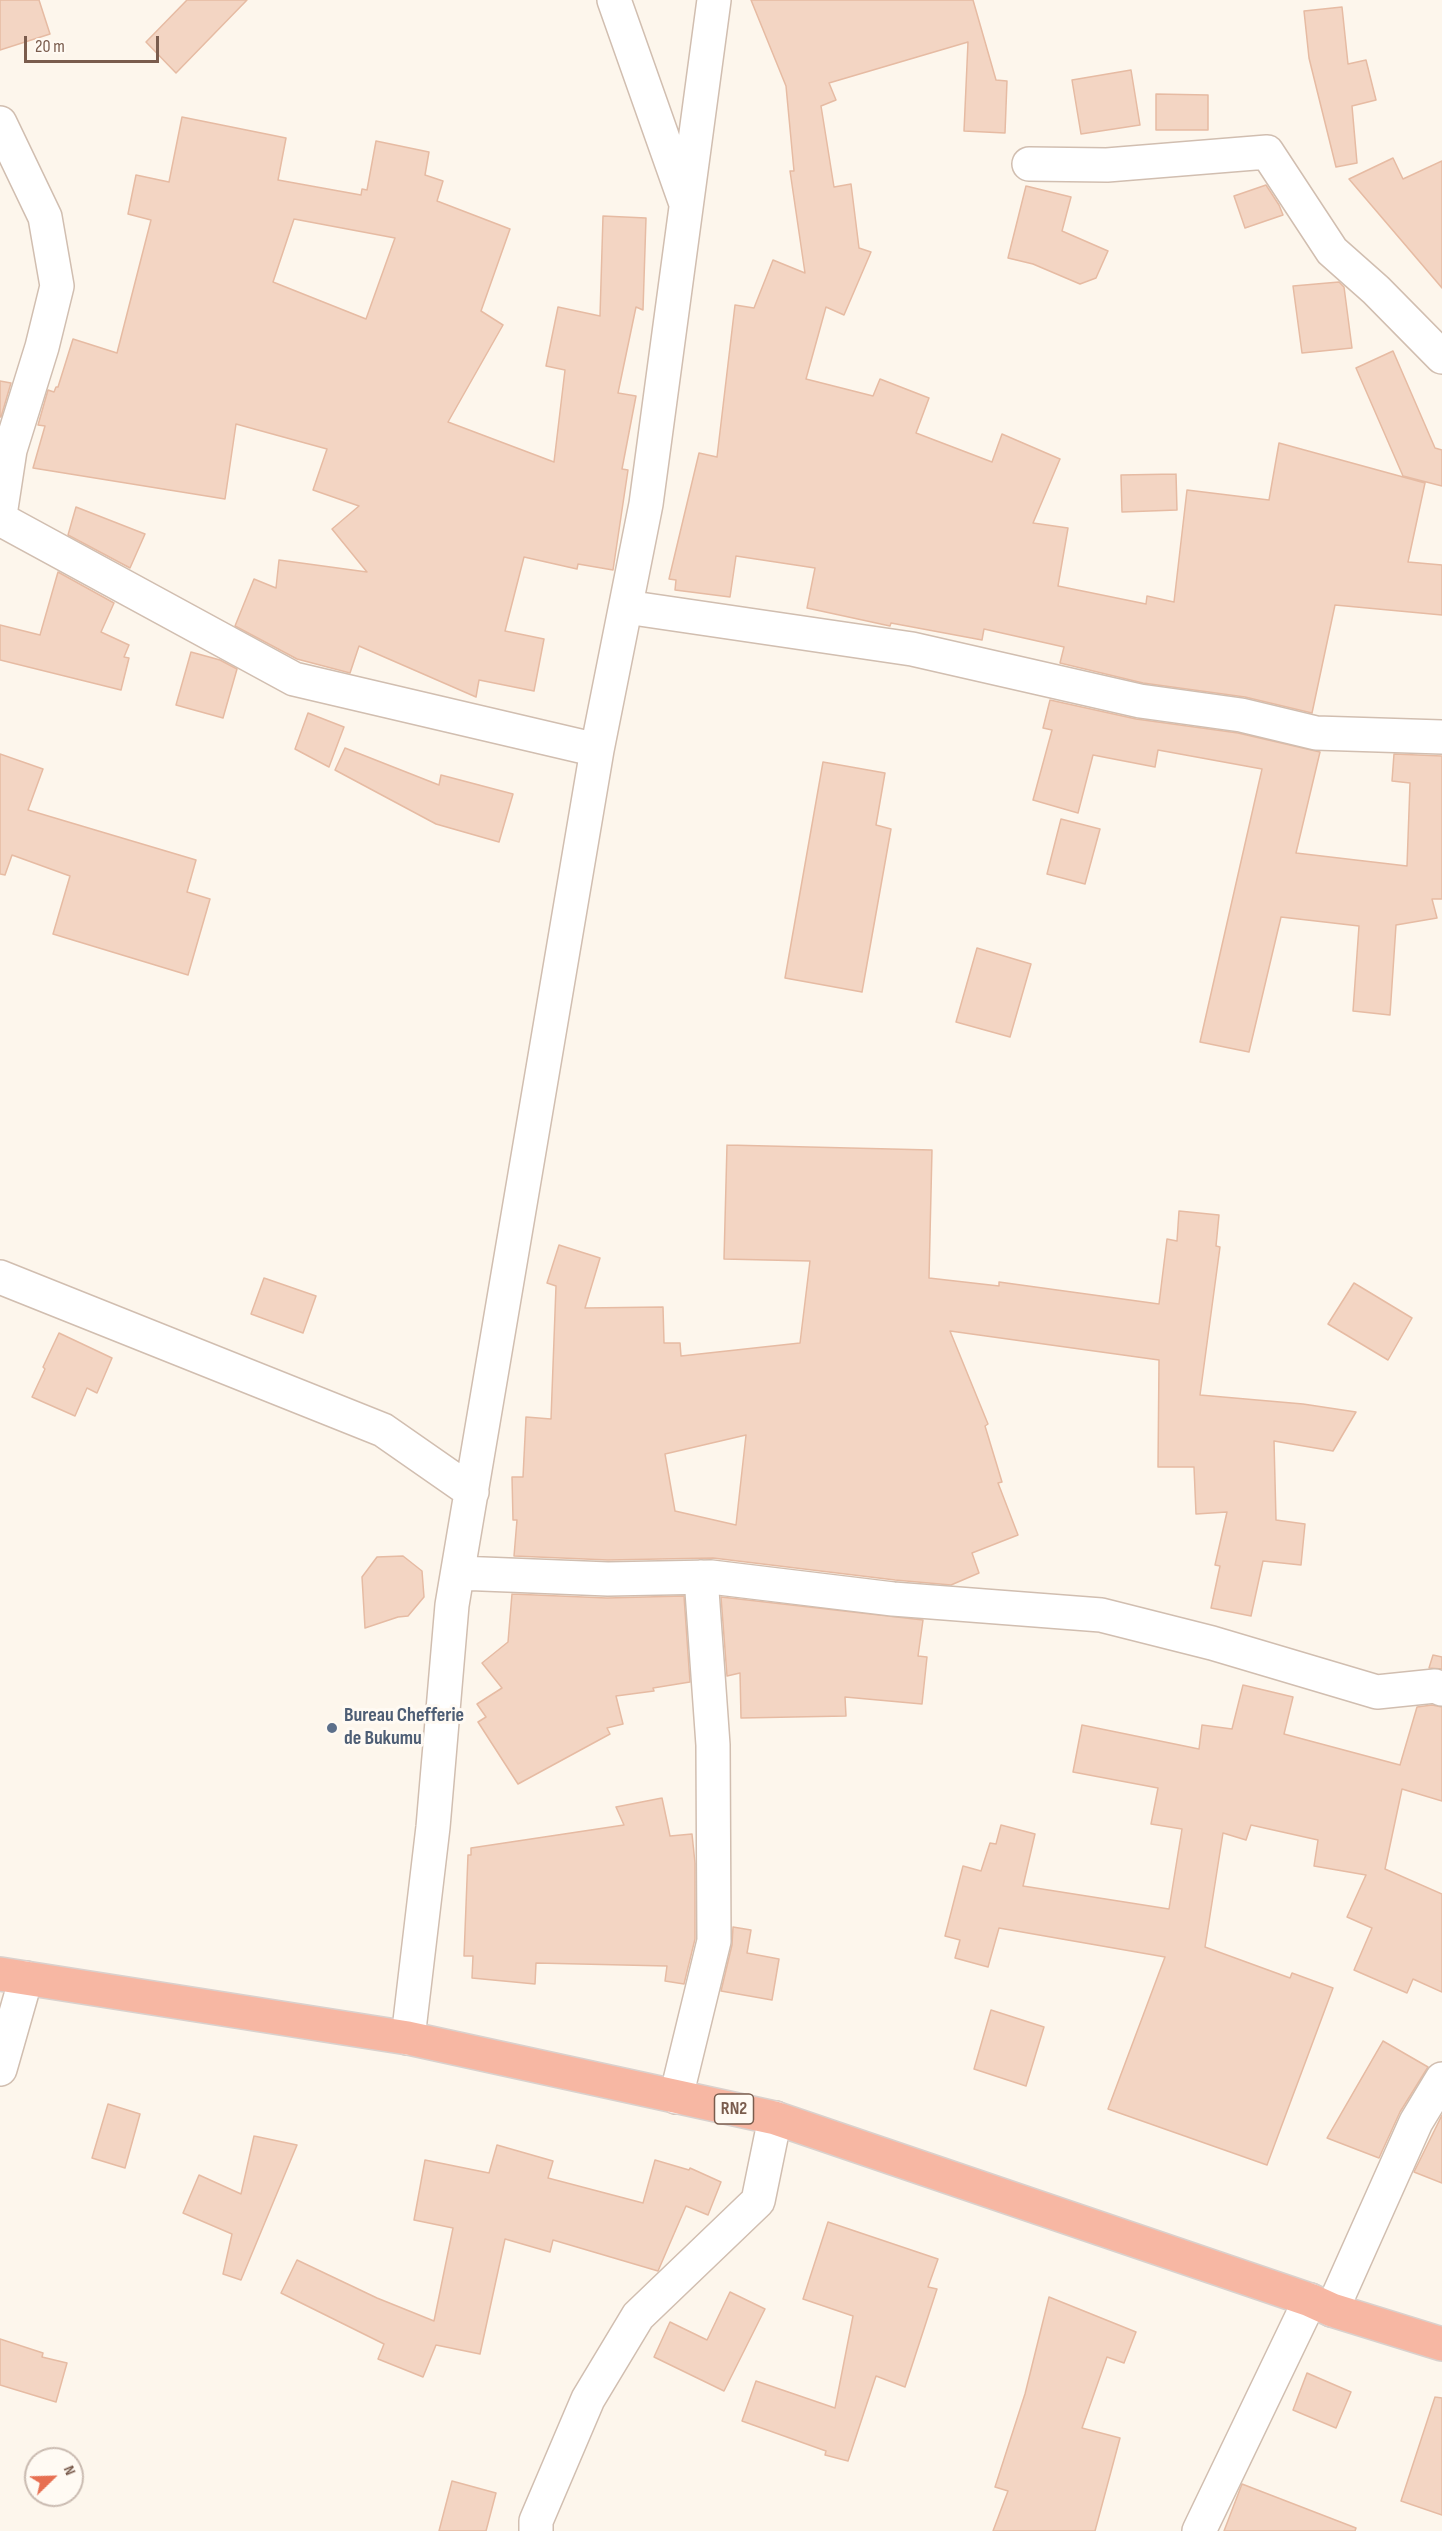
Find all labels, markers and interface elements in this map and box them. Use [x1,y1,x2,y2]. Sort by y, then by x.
scale bar [27,24,162,62]
text: 20 m [35,36,65,57]
place label: Bureau Chefferie de Bukumu [344,1704,464,1751]
marker: Bureau Chefferie de Bukumu [325,1721,339,1735]
road number: RN2 [714,2094,754,2124]
north arrow [24,2447,84,2507]
text: N [59,2463,80,2478]

